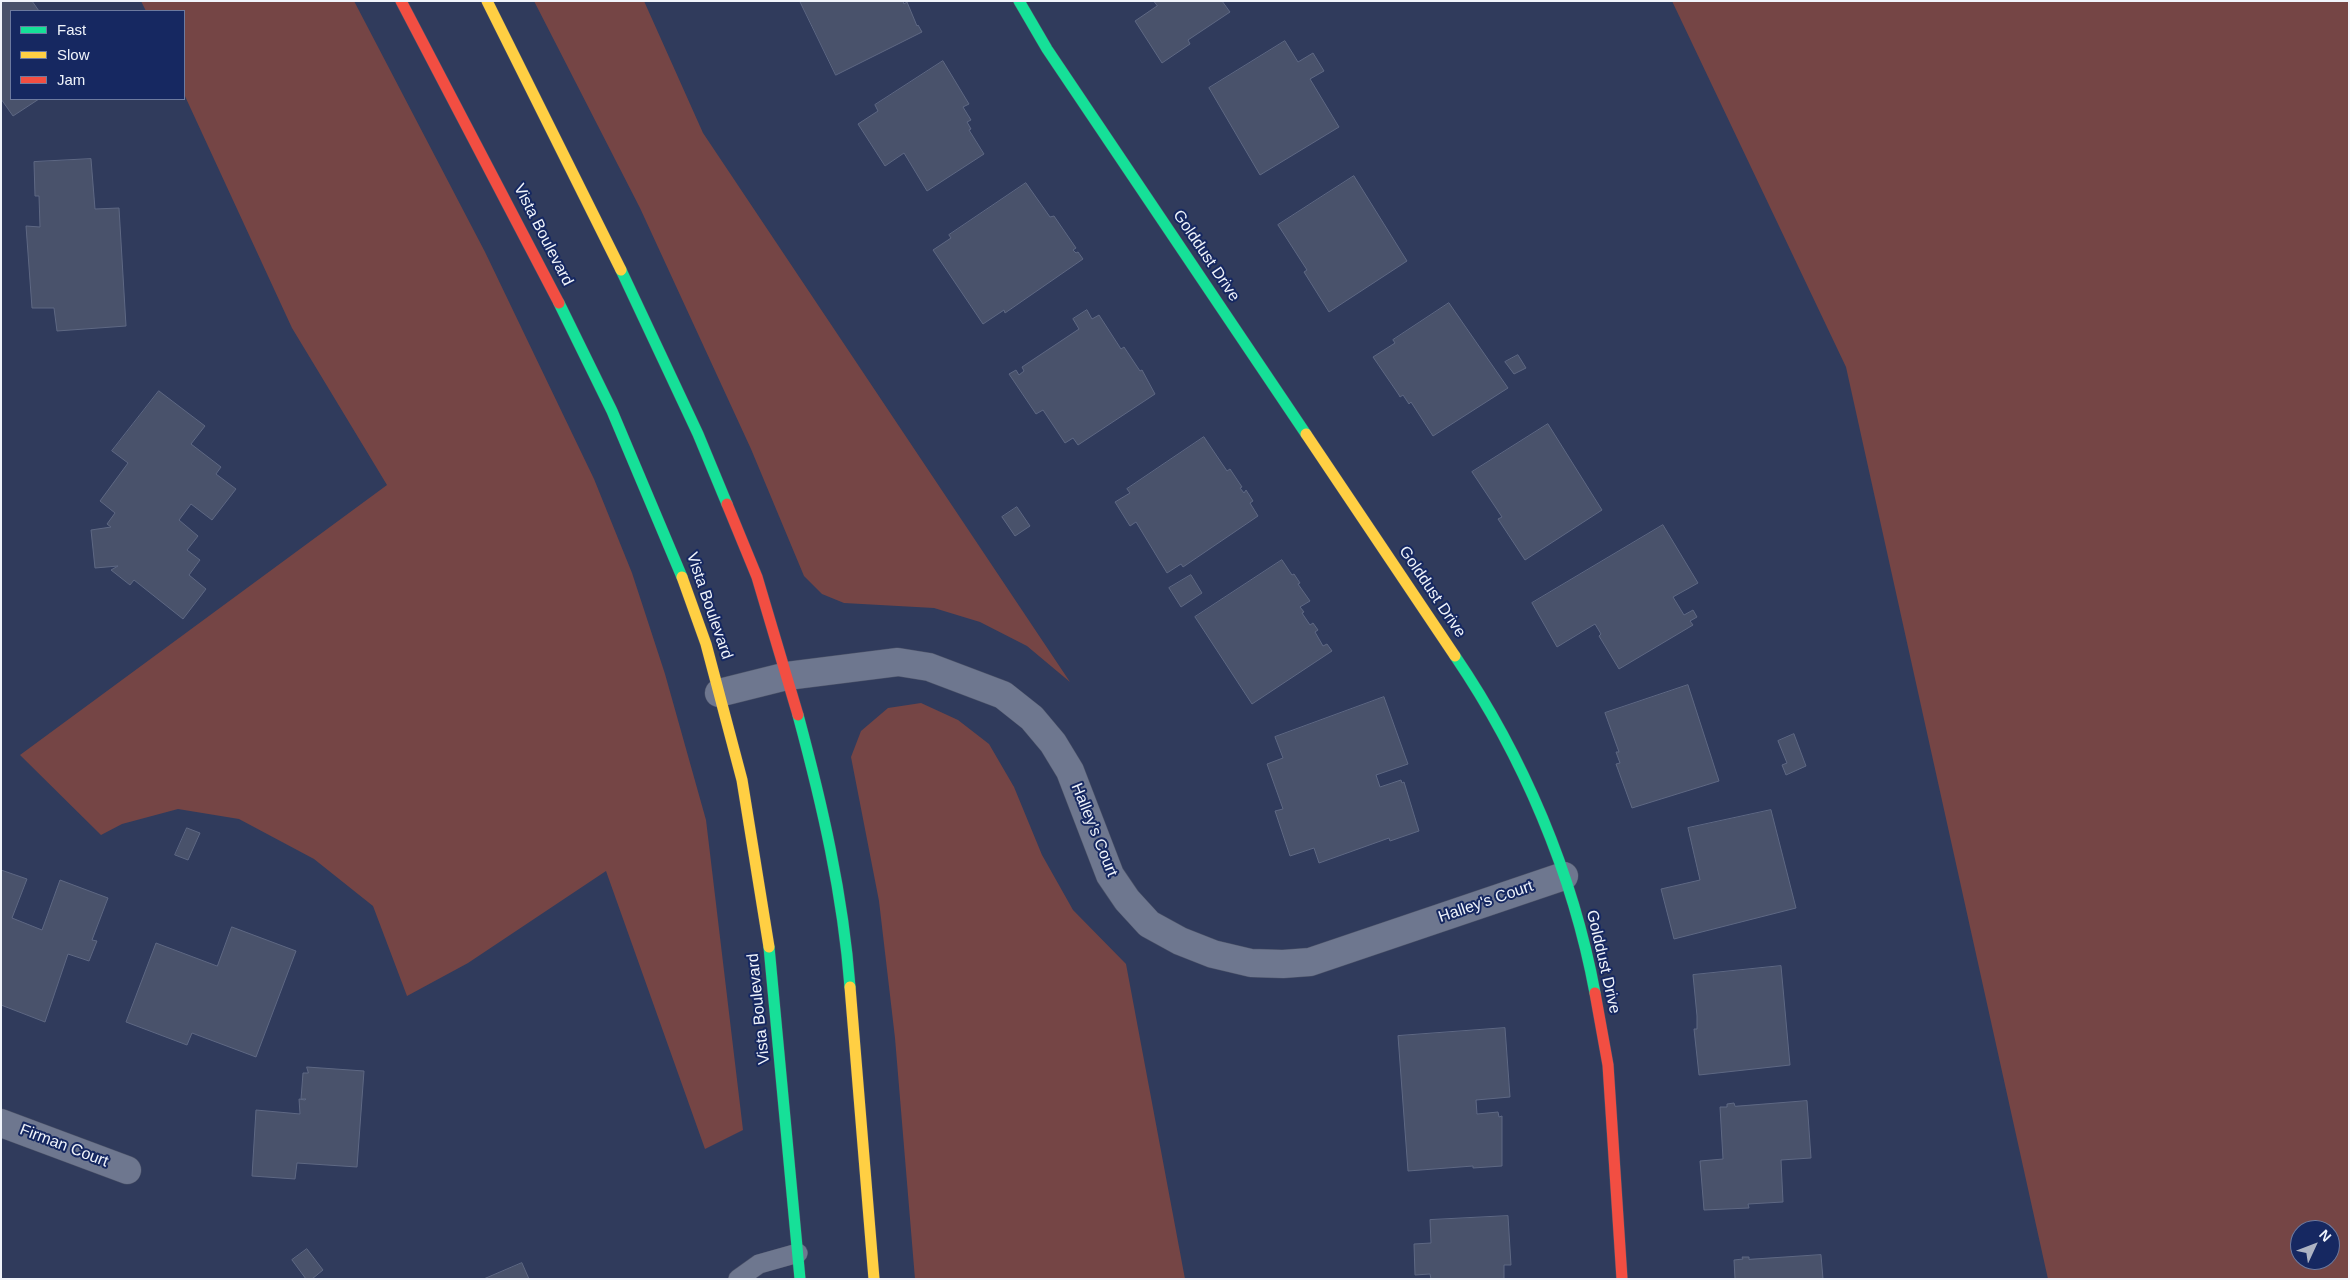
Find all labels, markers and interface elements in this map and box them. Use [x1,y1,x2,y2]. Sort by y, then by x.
legend [10,10,185,100]
text: Fast [57,21,86,38]
text: Slow [57,46,90,63]
text: Jam [57,71,85,88]
street label: Vista Boulevard [509,181,577,289]
street label: Golddust Drive [1168,207,1244,305]
street label: Golddust Drive [1394,543,1470,641]
street label: Vista Boulevard [682,550,736,662]
street label: Halley's Court [1067,780,1121,880]
street label: Halley's Court [1436,877,1536,927]
street label: Golddust Drive [1582,908,1624,1016]
street label: Vista Boulevard [744,952,774,1066]
street label: Firman Court [17,1120,111,1172]
north arrow [2290,1220,2340,1270]
text: N [2316,1226,2335,1245]

